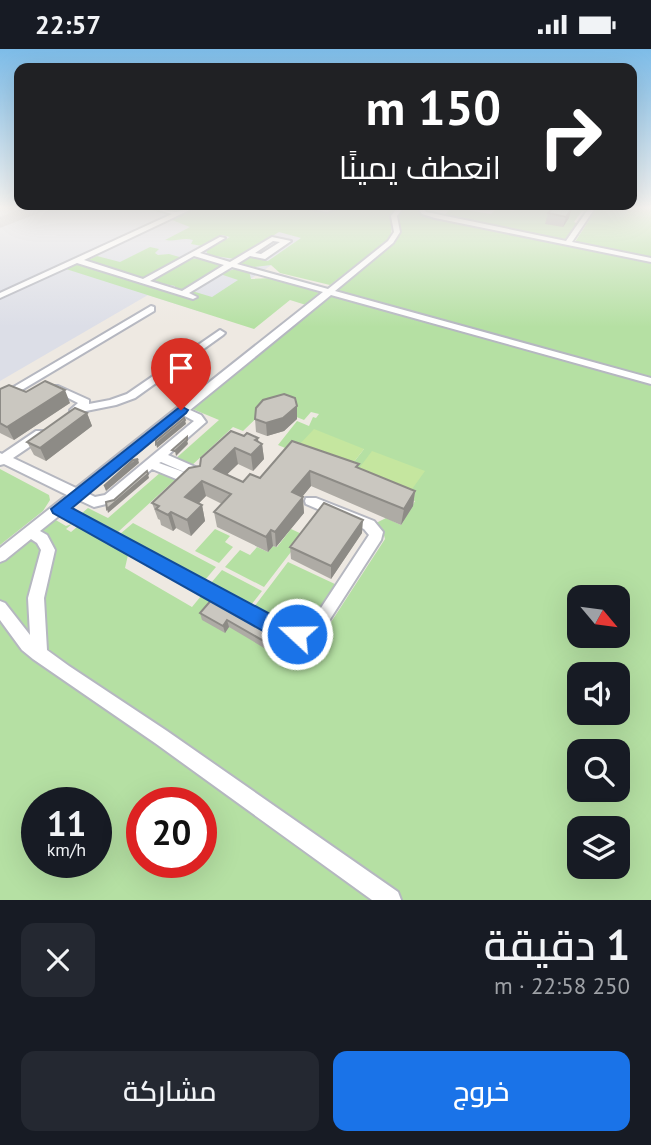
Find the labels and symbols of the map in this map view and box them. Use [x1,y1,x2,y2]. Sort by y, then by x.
pin [151,338,211,410]
north arrow [567,585,630,647]
position arrow [260,597,334,671]
speed limit sign: 20 [126,787,217,878]

